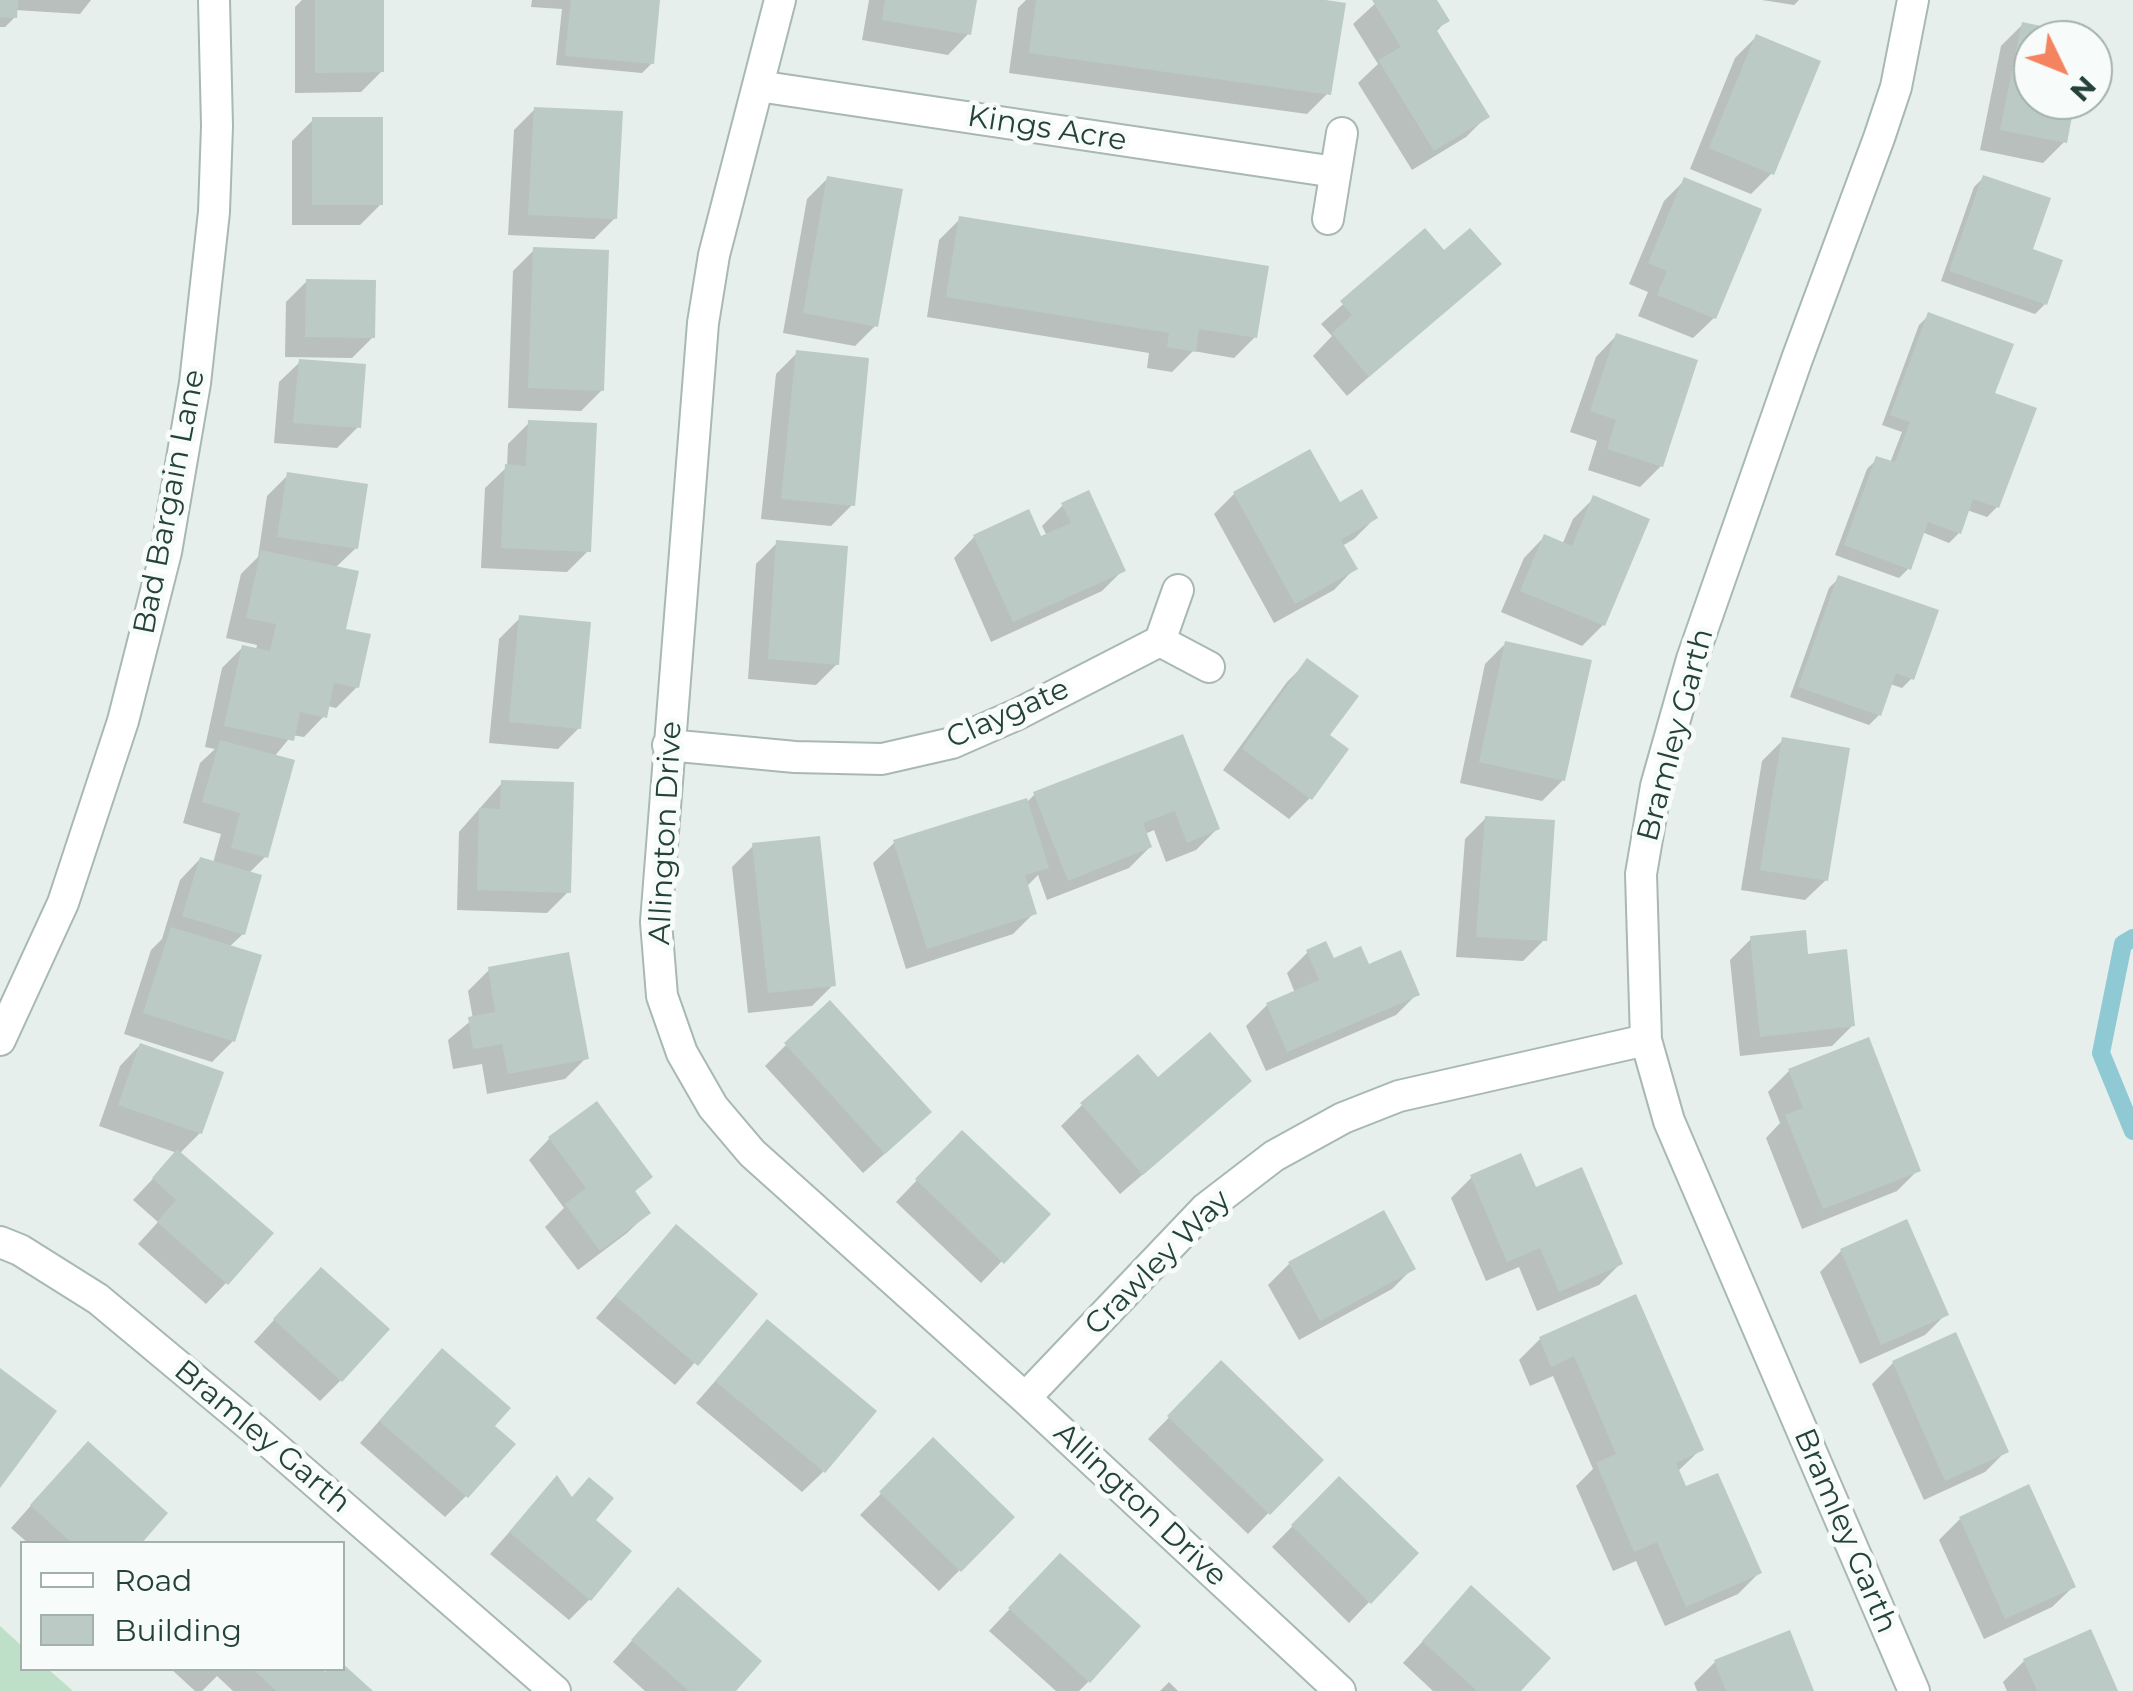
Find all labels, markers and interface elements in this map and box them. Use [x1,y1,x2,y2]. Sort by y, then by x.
north arrow [2013,20,2113,120]
text: N [2063,69,2104,109]
street label: Kings Acre [965,99,1129,159]
street label: Bad Bargain Lane [127,367,213,637]
street label: Bramley Garth [1630,625,1722,845]
street label: Claygate [941,671,1075,757]
street label: Allington Drive [642,720,690,946]
street label: Crawley Way [1078,1183,1238,1343]
street label: Bramley Garth [167,1353,357,1521]
street label: Allington Drive [1046,1416,1234,1594]
street label: Bramley Garth [1786,1423,1904,1639]
legend [20,1541,345,1671]
text: Road [114,1562,192,1599]
text: Building [114,1612,242,1649]

